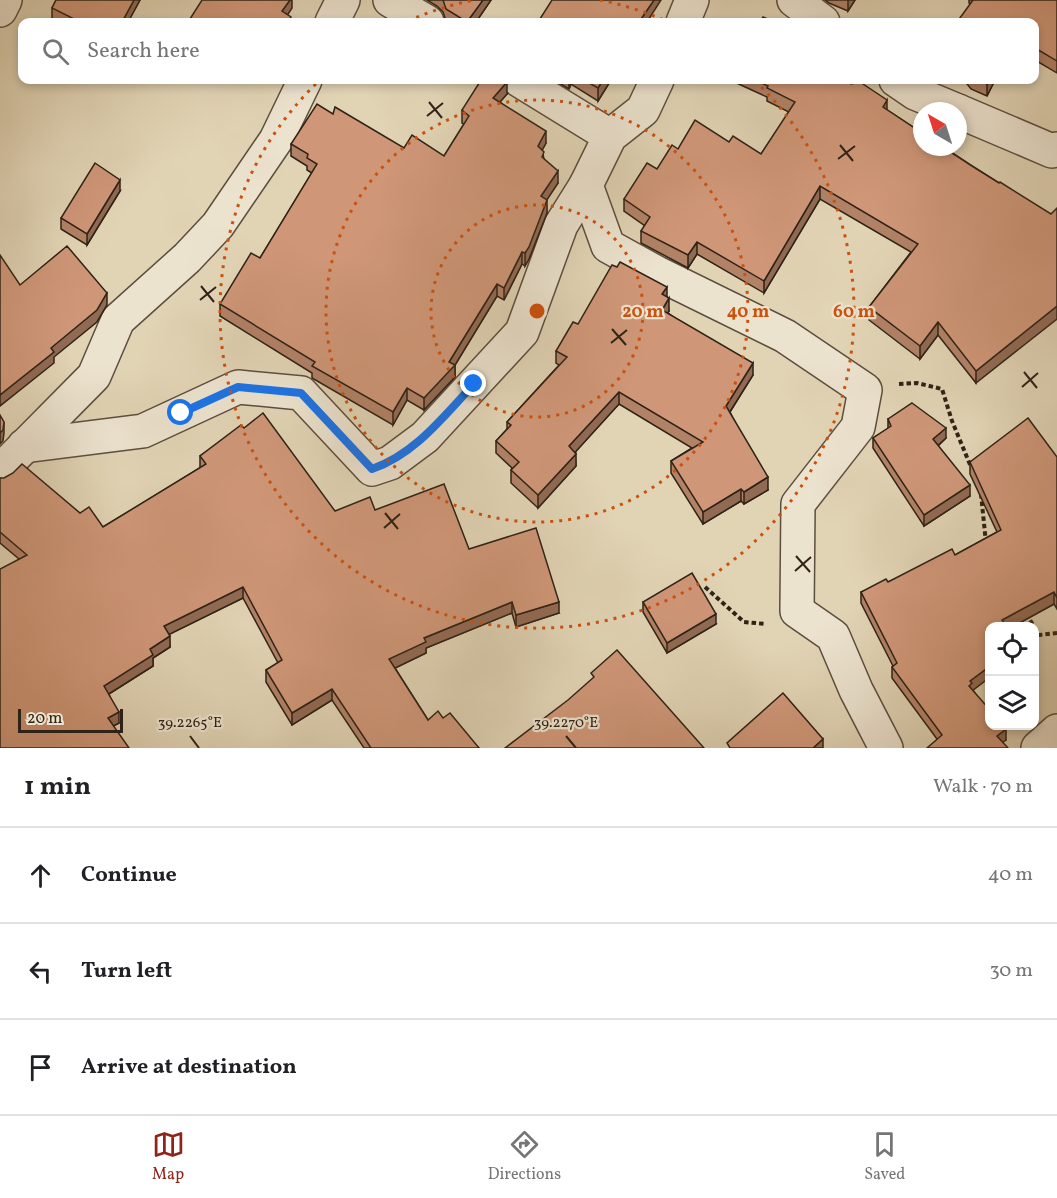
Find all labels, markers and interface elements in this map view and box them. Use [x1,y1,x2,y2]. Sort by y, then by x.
search box [18,18,1039,84]
icon: search [39,35,72,68]
text: Search here [87,36,200,67]
north arrow [913,102,967,156]
text: 20 m [622,300,664,325]
text: 40 m [727,300,769,325]
text: 60 m [833,300,875,325]
centre of rings [527,301,547,321]
route end [460,370,486,396]
route start [167,399,193,425]
map controls [985,622,1039,730]
button: locate [985,622,1039,676]
button: layers [985,676,1039,730]
scale bar [18,706,123,734]
text: 20 m [27,708,62,730]
text: 39.2265°E [158,713,222,734]
text: 39.2270°E [534,713,598,734]
text: 1 min [24,769,91,805]
text: Walk · 70 m [933,773,1033,801]
icon: ahead [24,859,57,892]
text: Continue [81,860,177,891]
text: 40 m [988,861,1033,889]
icon: left [24,955,57,988]
text: Turn left [81,956,172,987]
text: 30 m [989,957,1033,985]
icon: arrive [24,1051,57,1084]
text: Arrive at destination [81,1052,297,1083]
tab: Map [152,1128,185,1186]
tab: Directions [488,1128,561,1186]
tab: Saved [864,1128,905,1186]

